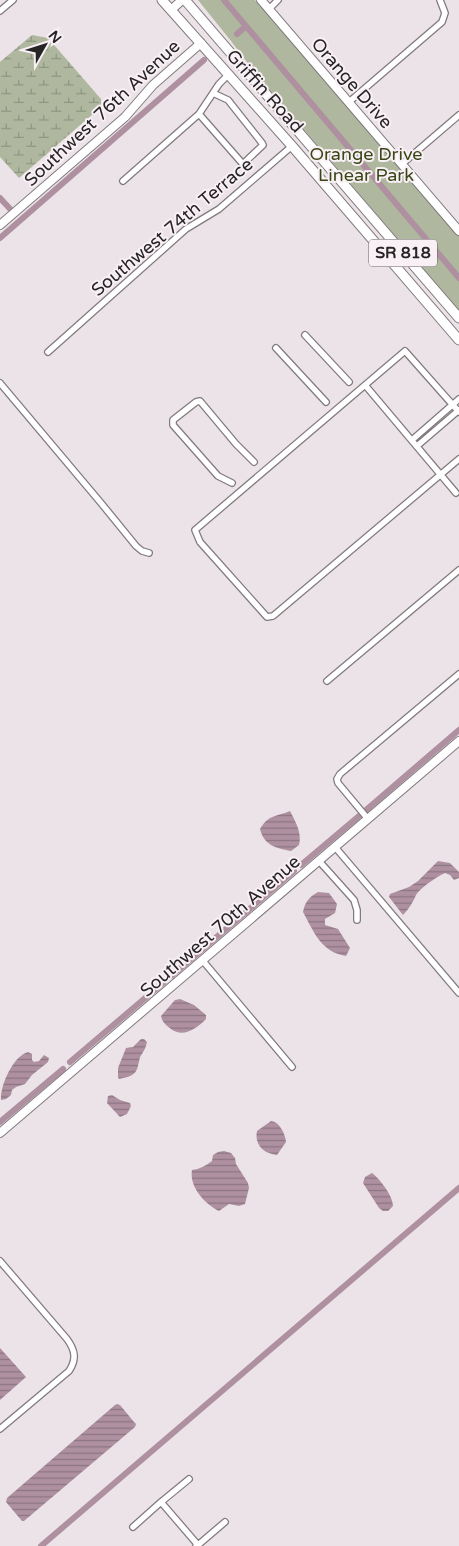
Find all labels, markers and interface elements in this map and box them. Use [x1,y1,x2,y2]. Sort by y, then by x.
north arrow [20,20,70,70]
text: N [45,27,65,47]
street label: Orange Drive [307,33,397,133]
street label: Southwest 76th Avenue [20,35,184,191]
street label: Griffin Road [222,45,308,137]
park label: Orange Drive Linear Park [310,143,423,186]
street label: Southwest 74th Terrace [87,153,257,301]
road number: SR 818 [369,240,437,266]
street label: Southwest 70th Avenue [136,851,304,1001]

